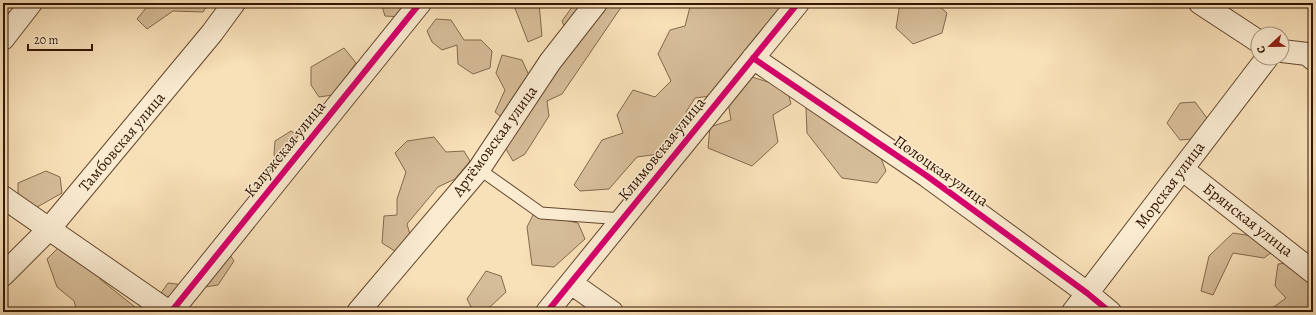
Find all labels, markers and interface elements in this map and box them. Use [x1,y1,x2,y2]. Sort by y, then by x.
scale bar [28,26,92,52]
north arrow [1250,26,1290,66]
text: 20 m [34,32,58,48]
text: С [1253,43,1269,56]
street label: Артёмовская улица [447,81,543,202]
street label: Тамбовская улица [74,87,171,197]
street label: Климовская улица [613,92,711,206]
street label: Калужская улица [239,96,331,202]
street label: Полоцкая улица [889,130,993,212]
street label: Морская улица [1130,136,1210,233]
street label: Брянская улица [1198,178,1298,263]

